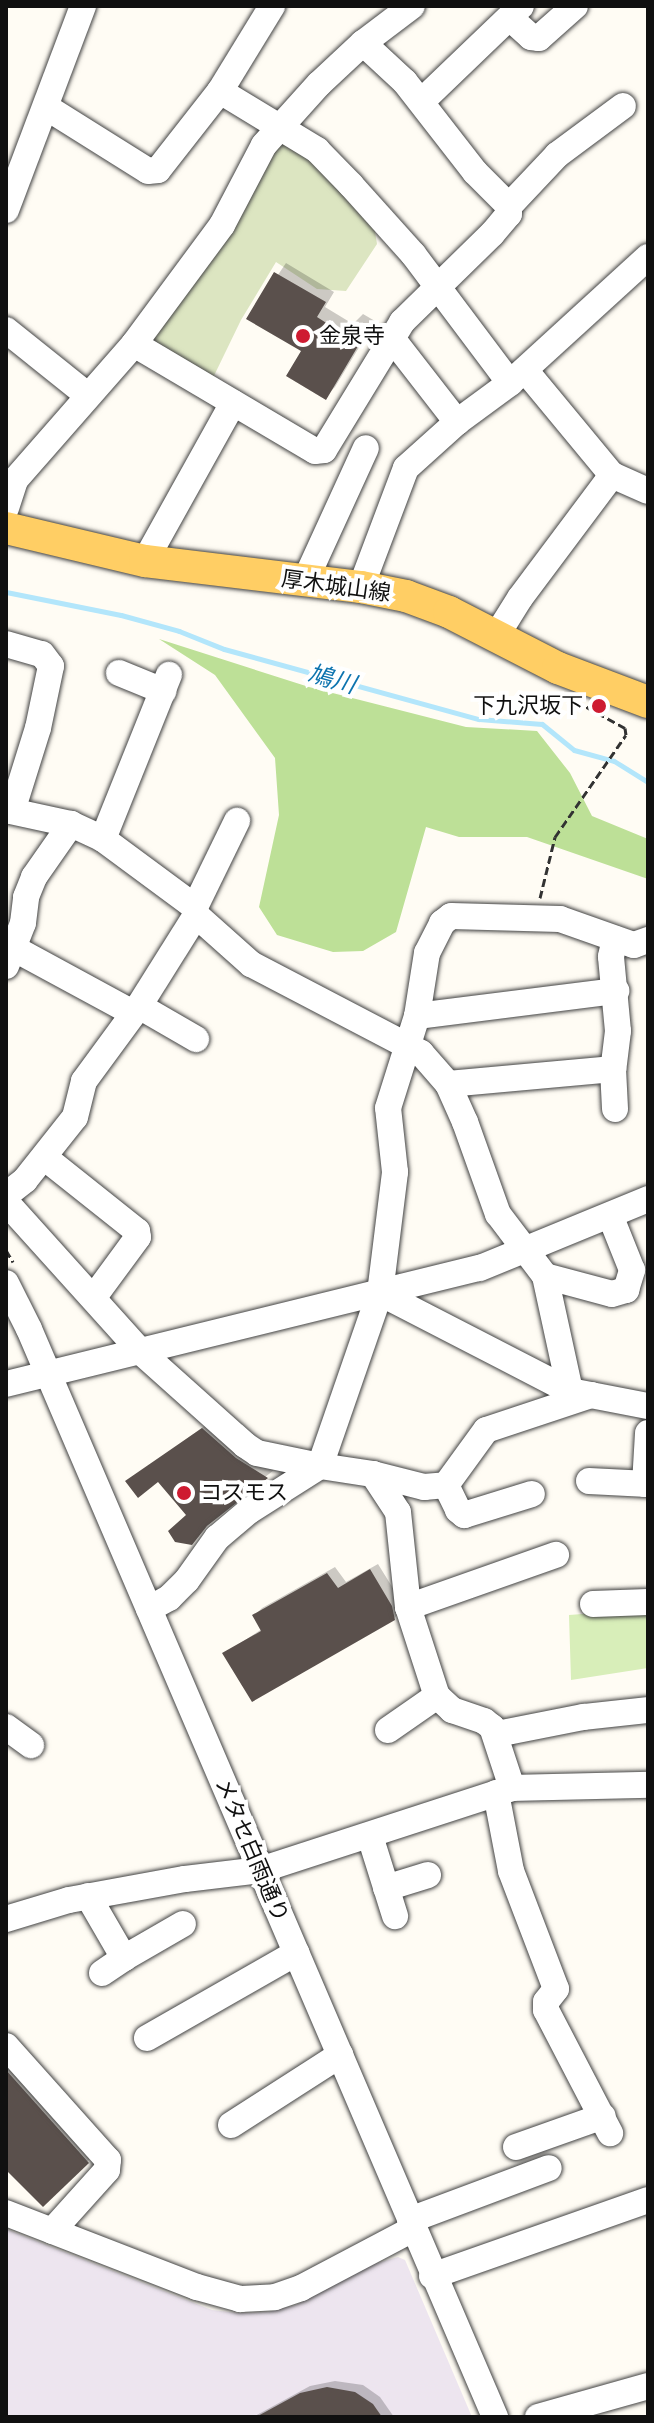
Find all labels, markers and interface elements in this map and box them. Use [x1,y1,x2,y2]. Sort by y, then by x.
place label: 金泉寺 [319,323,385,349]
marker: 金泉寺 [294,327,312,345]
street label: 厚木城山線 [280,565,392,607]
water label: 鳩川 [305,659,359,699]
place label: 下九沢坂下 [473,693,583,719]
marker: 下九沢坂下 [590,697,608,715]
place label: コスモス [200,1480,288,1506]
marker: コスモス [175,1484,193,1502]
street label: メタセ白雨通り [210,1774,294,1926]

